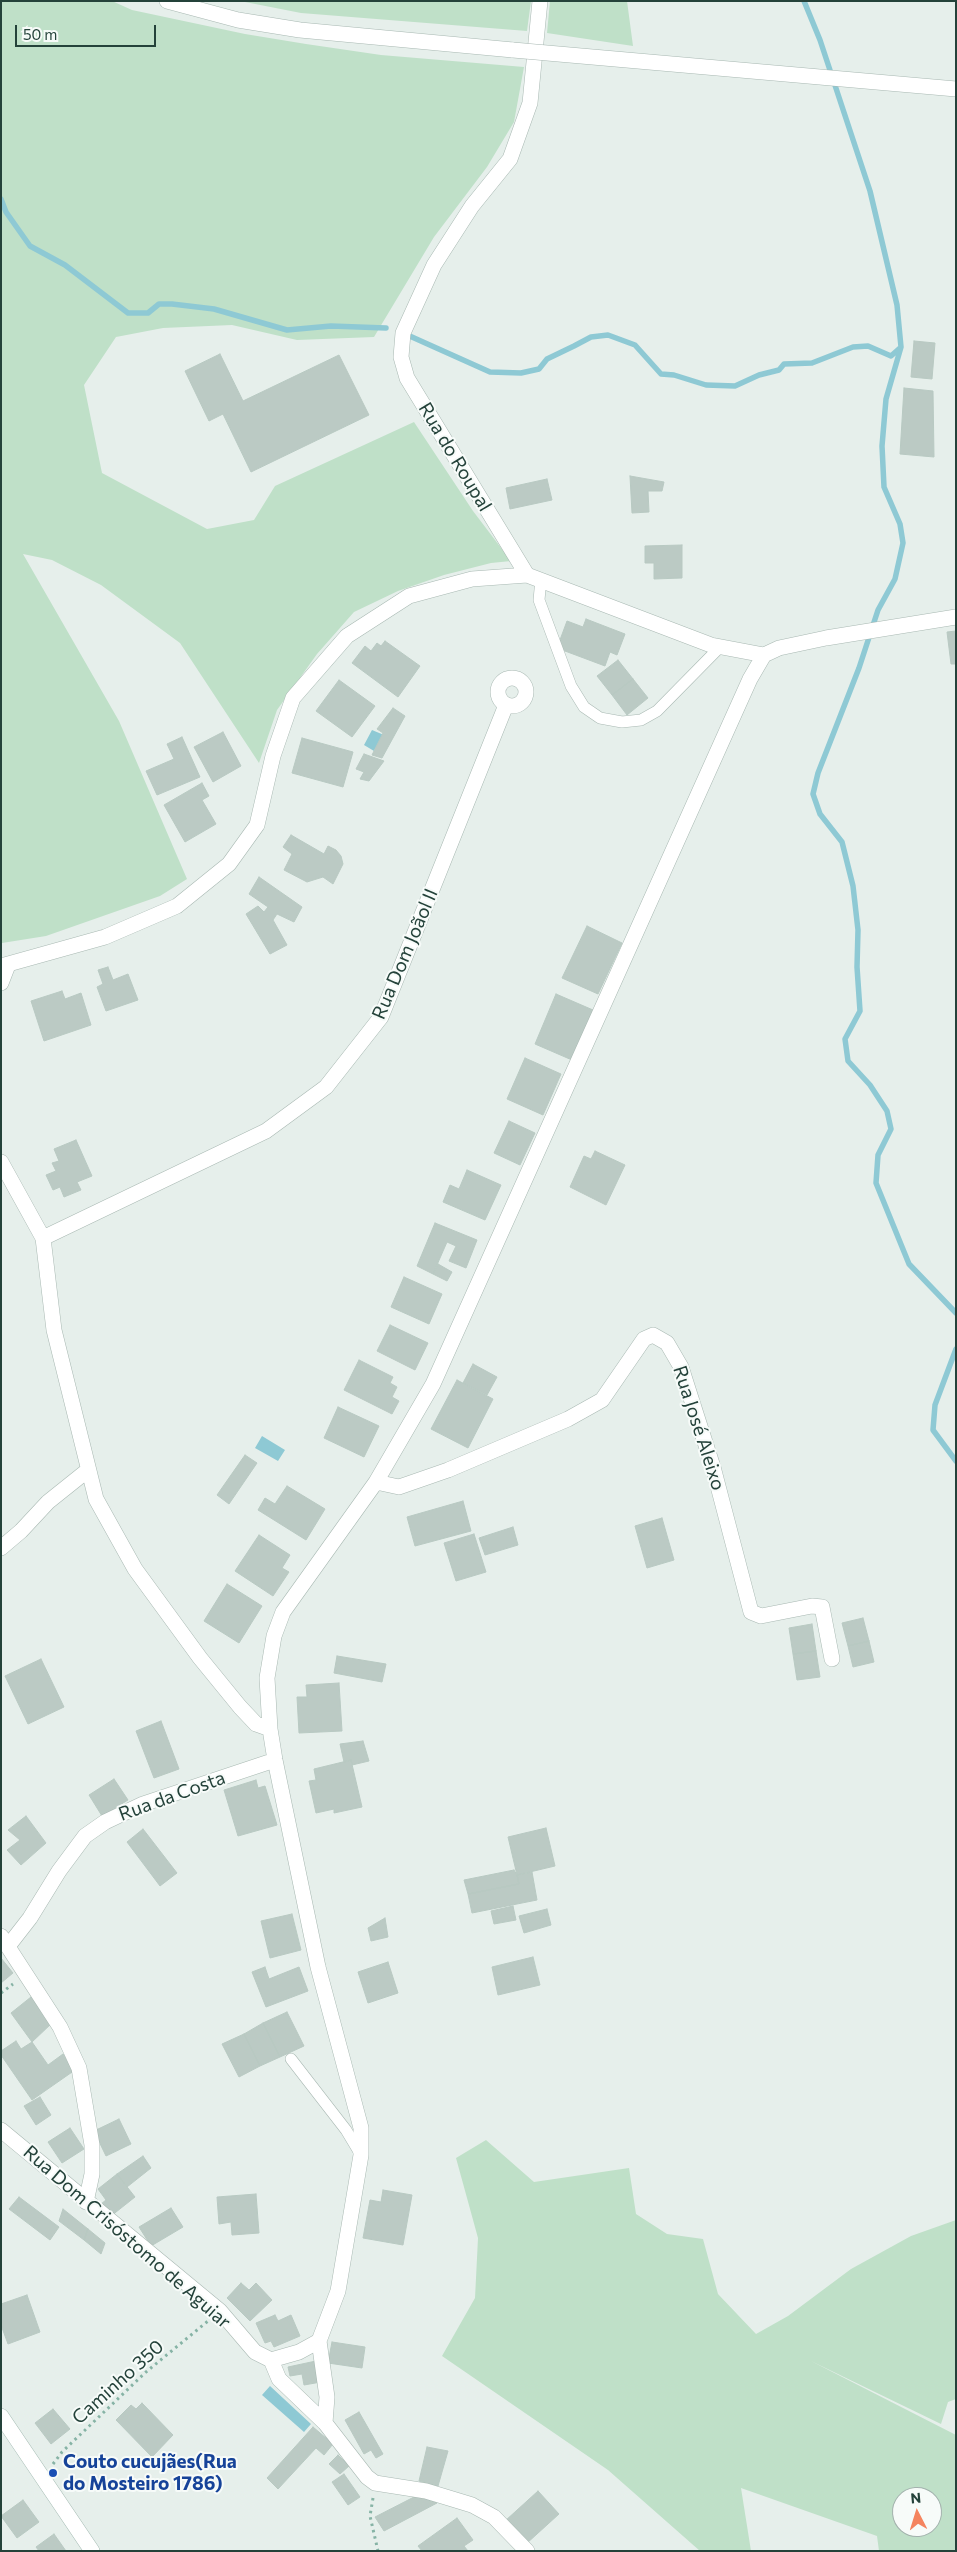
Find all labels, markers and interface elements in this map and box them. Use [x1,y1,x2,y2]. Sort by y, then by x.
scale bar [18,15,159,47]
text: 50 m [23,25,57,43]
street label: Rua do Roupal [414,398,496,516]
street label: Rua Dom Joãol II [367,885,443,1023]
street label: Rua José Aleixo [668,1363,730,1493]
street label: Rua da Costa [116,1766,228,1826]
street label: Rua Dom Crisóstomo de Aguiar [19,2141,235,2333]
street label: Caminho 350 [68,2335,168,2429]
place label: Couto cucujães(Rua do Mosteiro 1786) [63,2451,237,2495]
marker: Couto cucujães(Rua do Mosteiro 1786) [47,2467,59,2479]
north arrow [892,2487,942,2537]
text: N [910,2489,922,2506]

